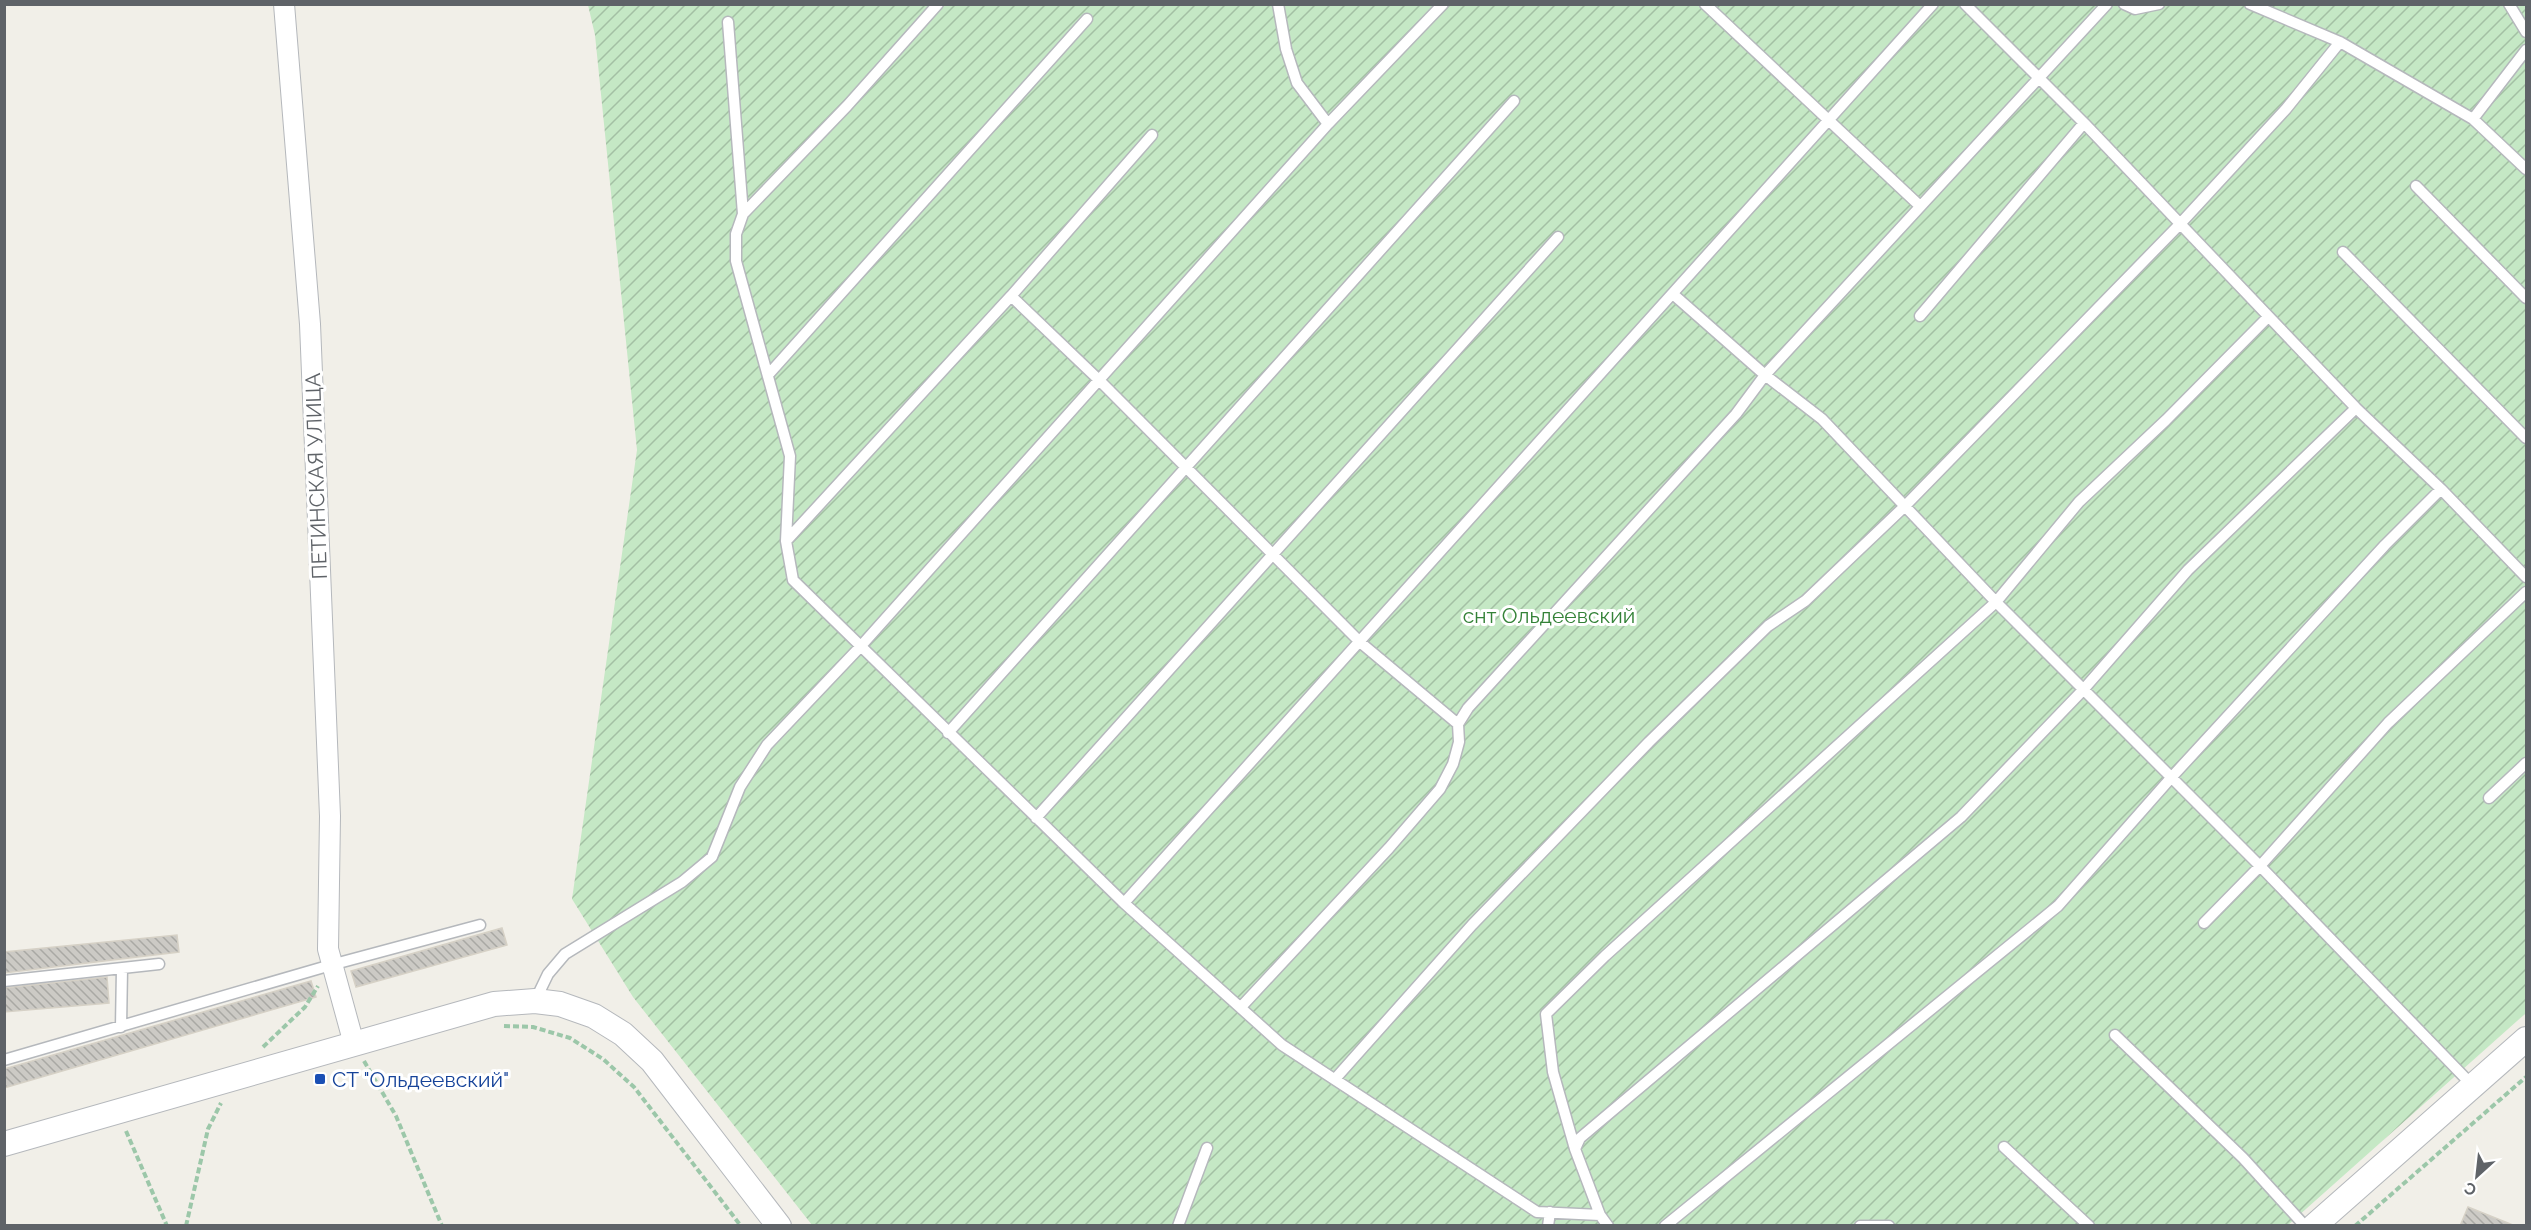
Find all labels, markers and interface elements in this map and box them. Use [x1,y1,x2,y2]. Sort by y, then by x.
street label: ПЕТИНСКАЯ УЛИЦА [300,372,332,580]
park label: снт Ольдеевский [1463,603,1635,628]
place label: СТ "Ольдеевский" [332,1067,509,1092]
marker: СТ "Ольдеевский" [313,1072,327,1086]
north arrow [2447,1146,2507,1206]
text: С [2461,1178,2480,1200]

